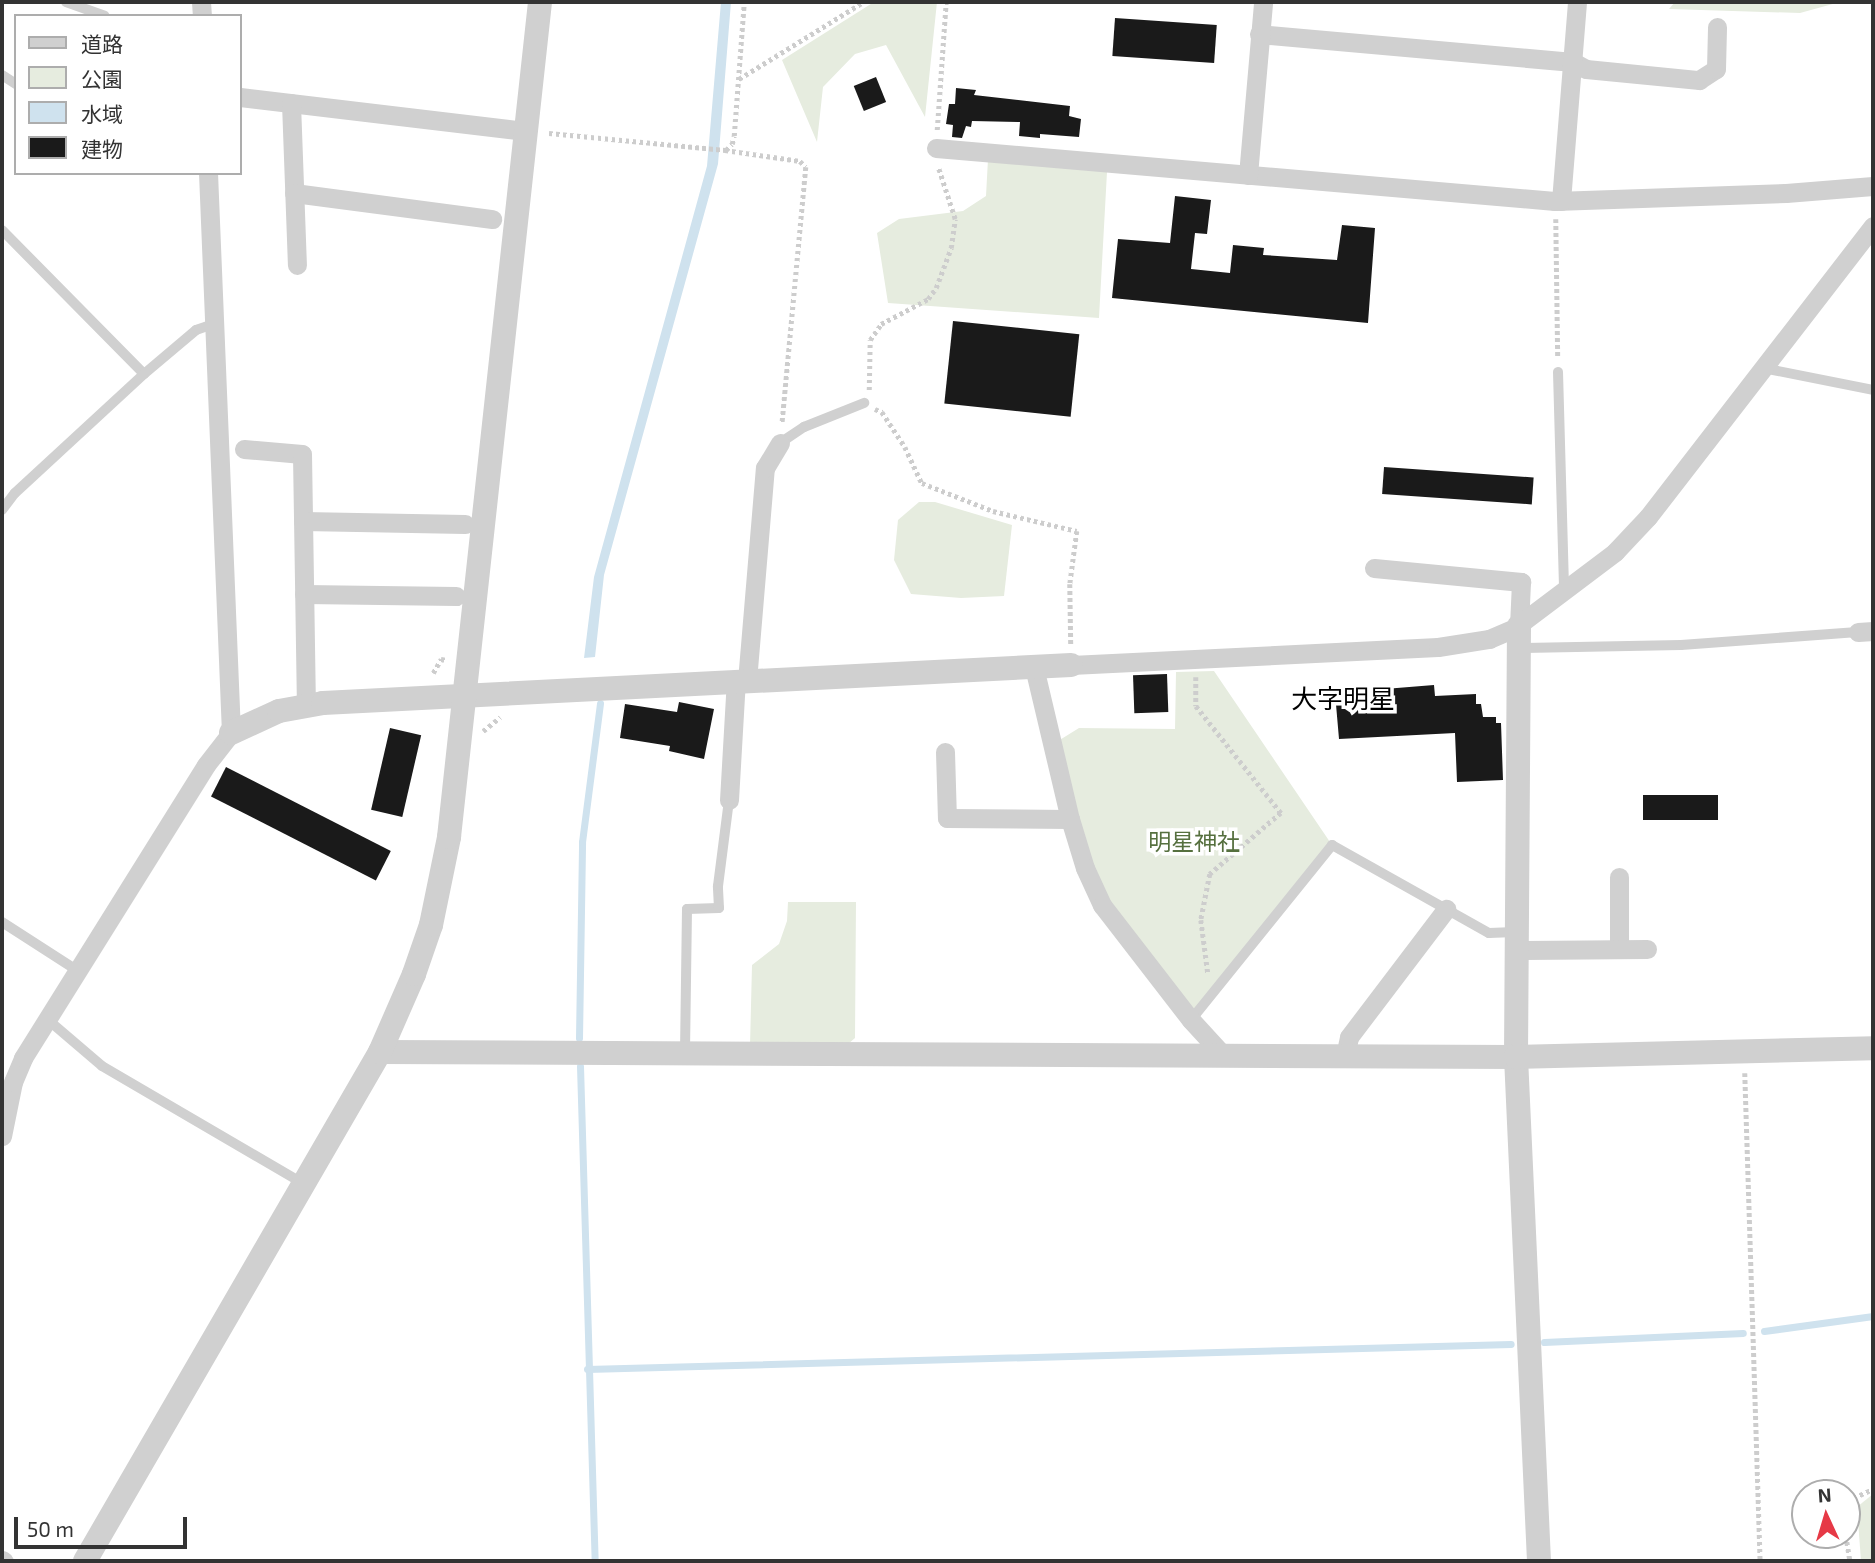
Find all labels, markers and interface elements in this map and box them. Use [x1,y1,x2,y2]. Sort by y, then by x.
legend [14,14,242,175]
text: 道路 [81,31,123,56]
text: 公園 [81,66,123,91]
text: 水域 [81,101,123,126]
text: 建物 [81,136,123,161]
district label: 大字明星 [1291,682,1395,714]
park label: 明星神社 [1148,827,1240,855]
north arrow [1791,1479,1861,1549]
text: N [1817,1483,1832,1506]
scale bar [18,1504,191,1548]
text: 50 m [27,1516,74,1541]

